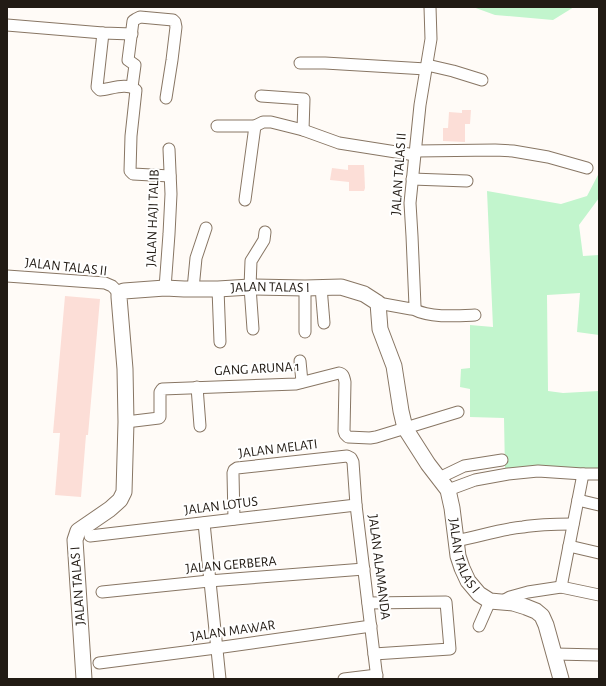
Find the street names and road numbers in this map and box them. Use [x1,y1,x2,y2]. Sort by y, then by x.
street label: JALAN TALAS II [389,132,409,216]
street label: JALAN HAJI TALIB [144,169,162,267]
street label: JALAN TALAS II [24,256,108,278]
street label: JALAN TALAS I [230,280,310,295]
street label: GANG ARUNA 1 [214,360,300,378]
street label: JALAN MELATI [238,437,318,461]
street label: JALAN LOTUS [183,495,259,517]
street label: JALAN ALAMANDA [366,514,392,620]
street label: JALAN TALAS I [446,517,482,596]
street label: JALAN TALAS I [68,546,88,626]
street label: JALAN GERBERA [185,554,277,576]
street label: JALAN MAWAR [190,618,276,644]

